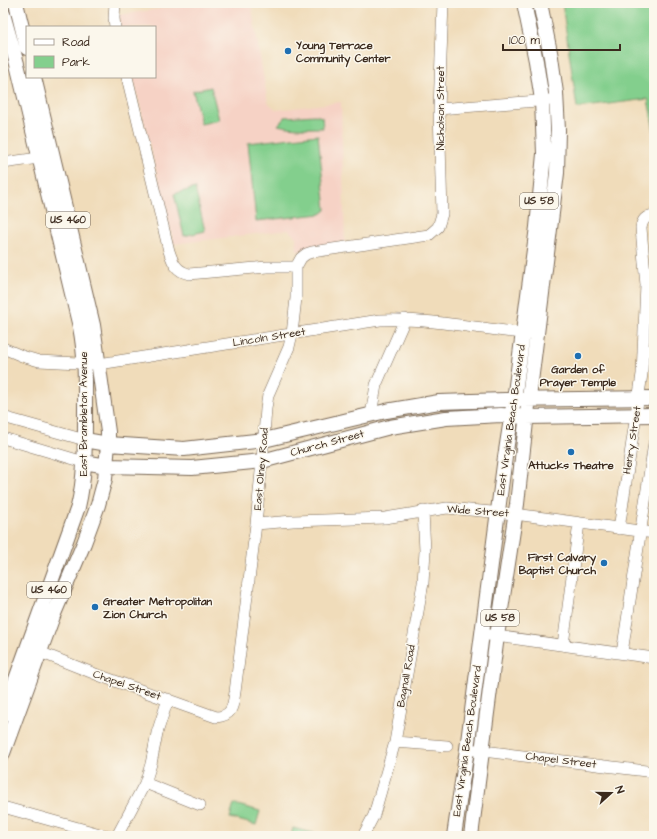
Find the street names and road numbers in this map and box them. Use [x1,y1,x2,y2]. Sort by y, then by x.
street label: Nicholson Street [433,65,448,150]
road number: US 58 [520,193,558,209]
road number: US 460 [46,212,90,228]
street label: Lincoln Street [232,324,307,350]
street label: East Virginia Beach Boulevard [493,343,530,496]
street label: East Brambleton Avenue [76,352,91,476]
street label: Henry Street [619,404,646,475]
street label: Church Street [289,426,366,460]
street label: East Olney Road [250,427,273,511]
street label: Wide Street [447,501,510,521]
road number: US 460 [27,582,71,598]
road number: US 58 [481,610,519,626]
street label: Bagnall Road [393,643,420,709]
street label: East Virginia Beach Boulevard [449,664,486,817]
street label: Chapel Street [91,666,164,704]
street label: Chapel Street [525,748,598,772]

